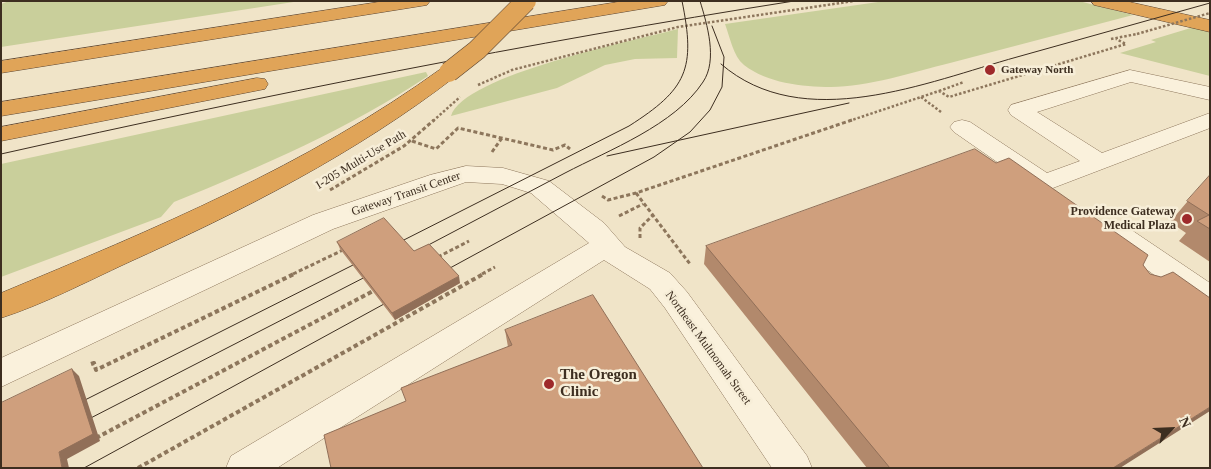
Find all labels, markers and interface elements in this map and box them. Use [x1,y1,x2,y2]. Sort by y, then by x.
marker: Gateway North [983,63,997,77]
place label: Gateway North [1001,63,1073,77]
street label: I-205 Multi-Use Path [313,127,409,193]
street label: Gateway Transit Center [350,169,462,219]
place label: Providence Gateway Medical Plaza [1071,205,1176,233]
marker: Providence Gateway Medical Plaza [1180,212,1194,226]
street label: Northeast Multnomah Street [662,288,754,408]
place label: The Oregon Clinic [560,366,637,401]
marker: The Oregon Clinic [542,377,556,391]
north arrow [1146,404,1196,454]
text: N [1176,415,1194,430]

